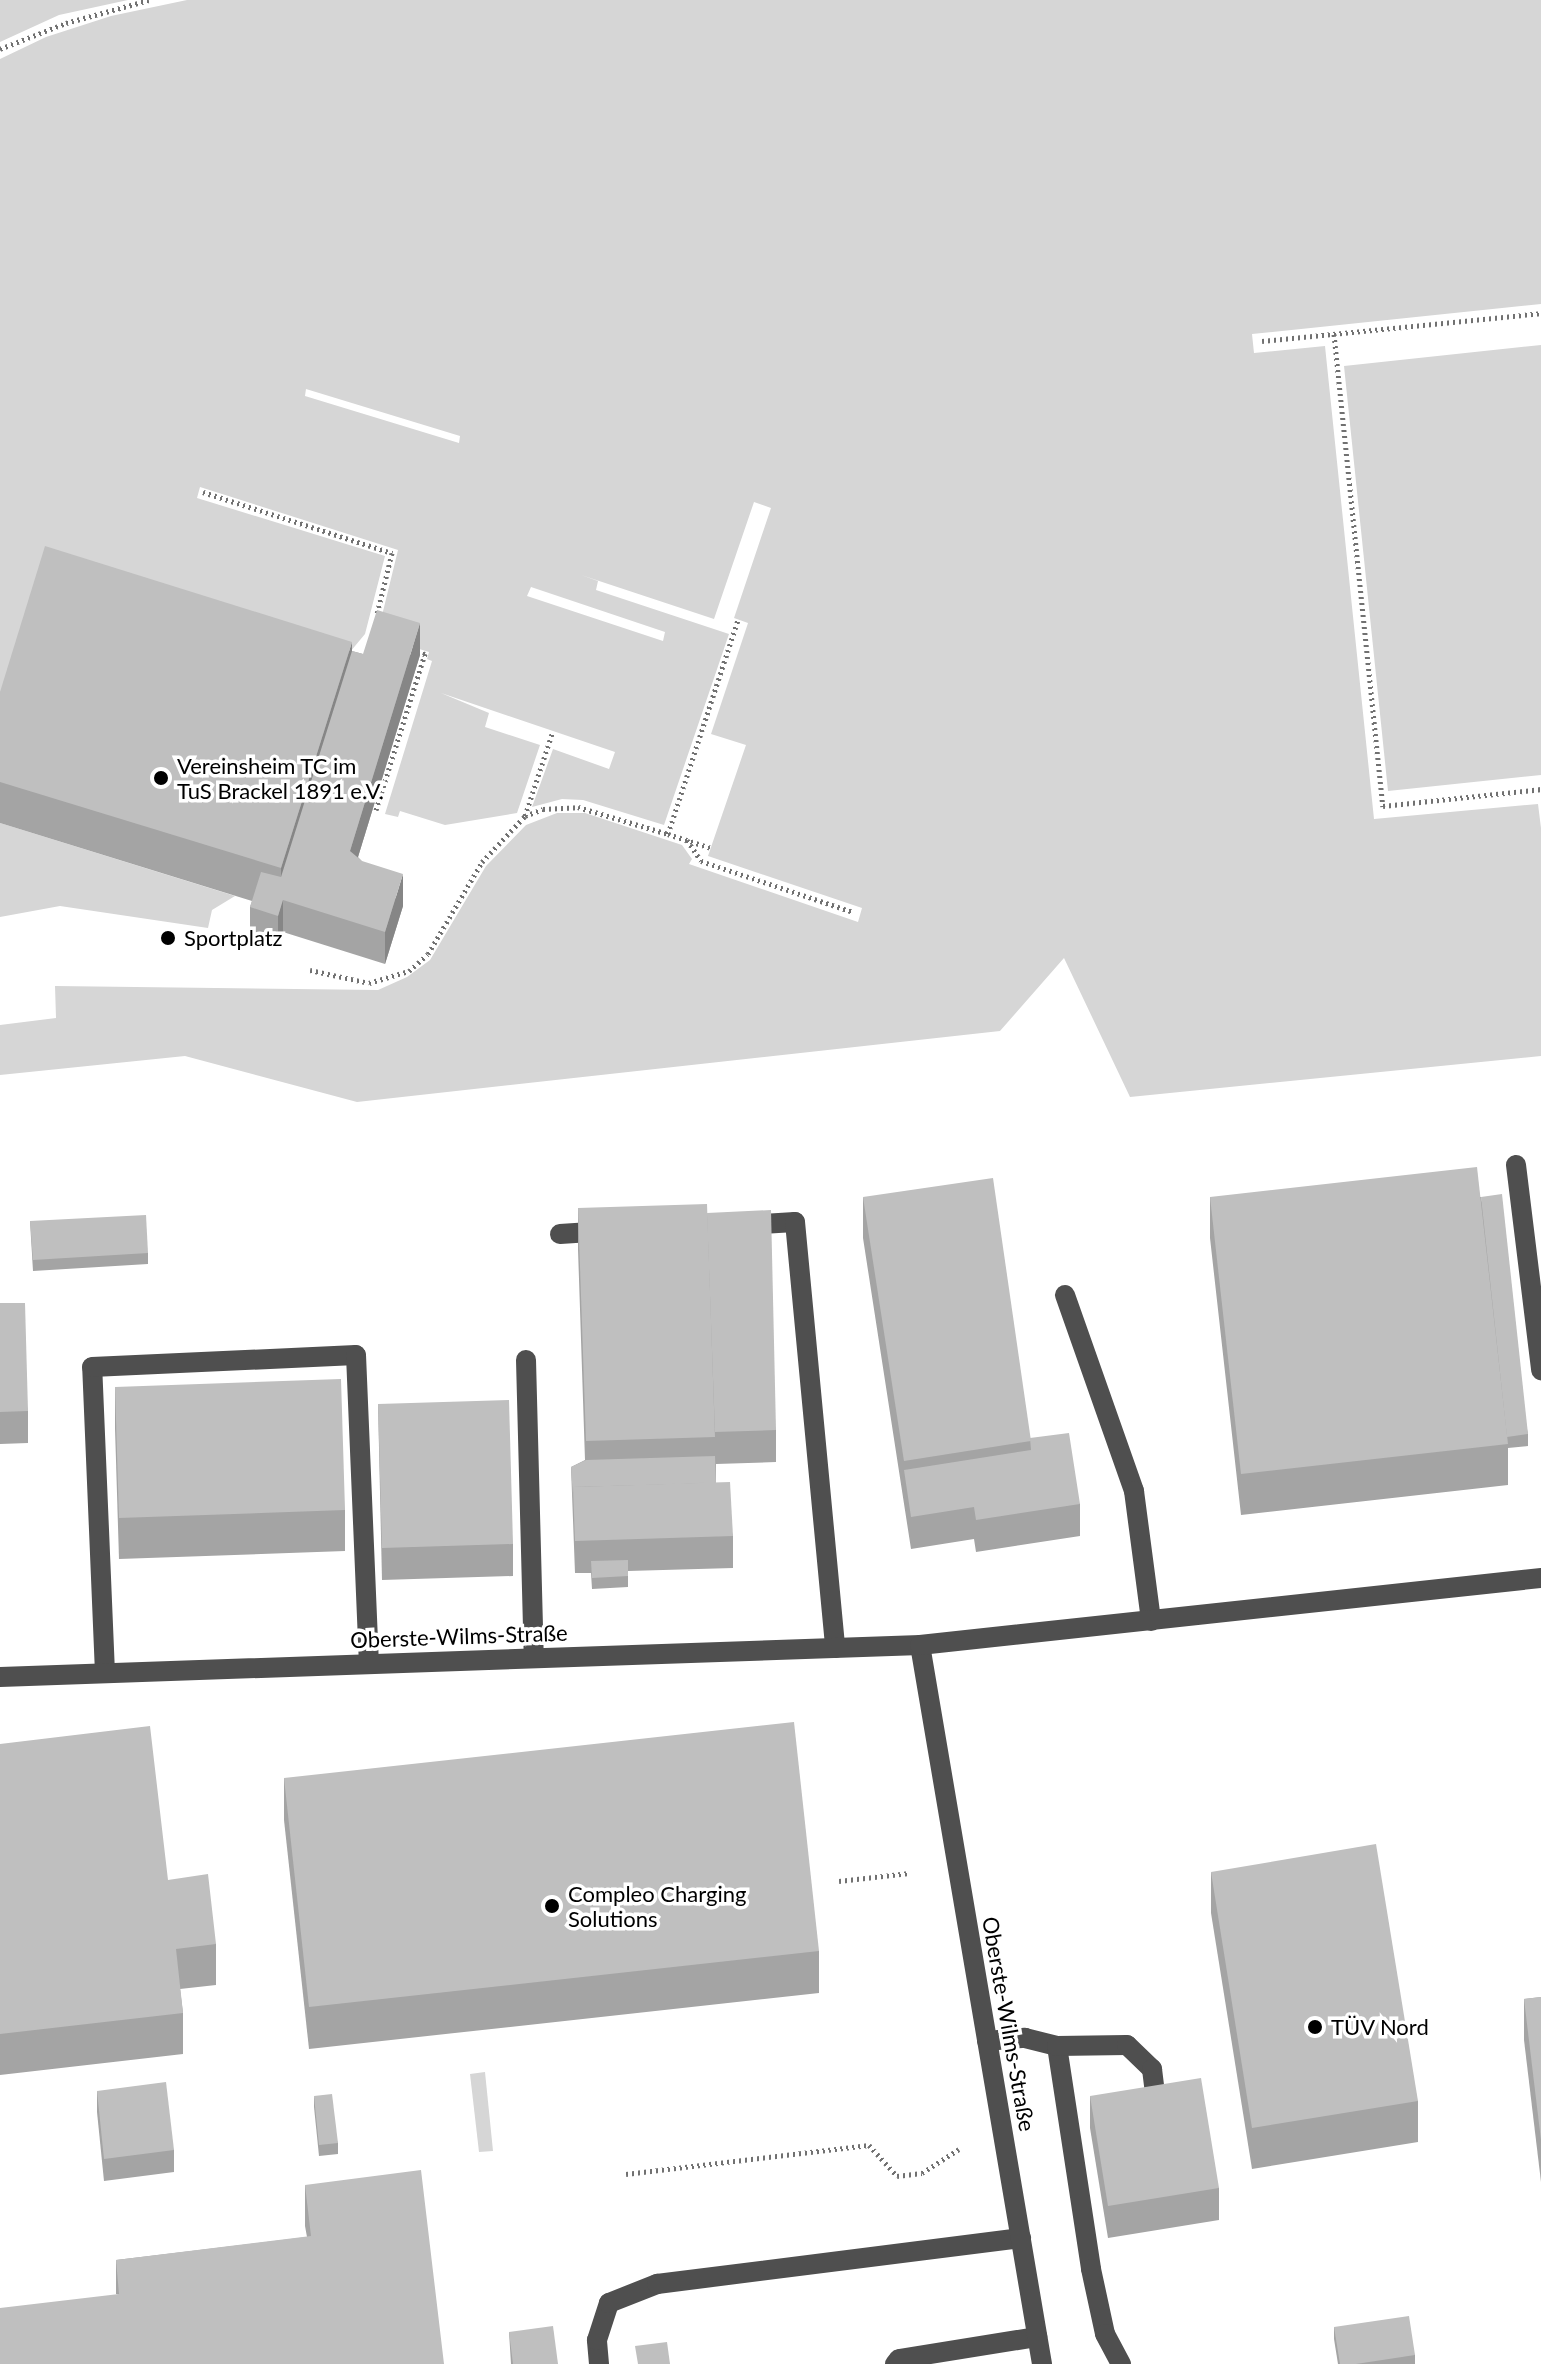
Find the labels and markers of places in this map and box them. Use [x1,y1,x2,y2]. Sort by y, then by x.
place label: Vereinsheim TC im TuS Brackel 1891 e.V. [177,752,384,804]
marker: Vereinsheim TC im TuS Brackel 1891 e.V. [152,769,170,787]
place label: Sportplatz [184,925,283,951]
marker: Sportplatz [159,929,177,947]
place label: Compleo Charging Solutions [568,1880,746,1932]
marker: Compleo Charging Solutions [543,1897,561,1915]
place label: TÜV Nord [1331,2014,1430,2040]
marker: TÜV Nord [1306,2018,1324,2036]

